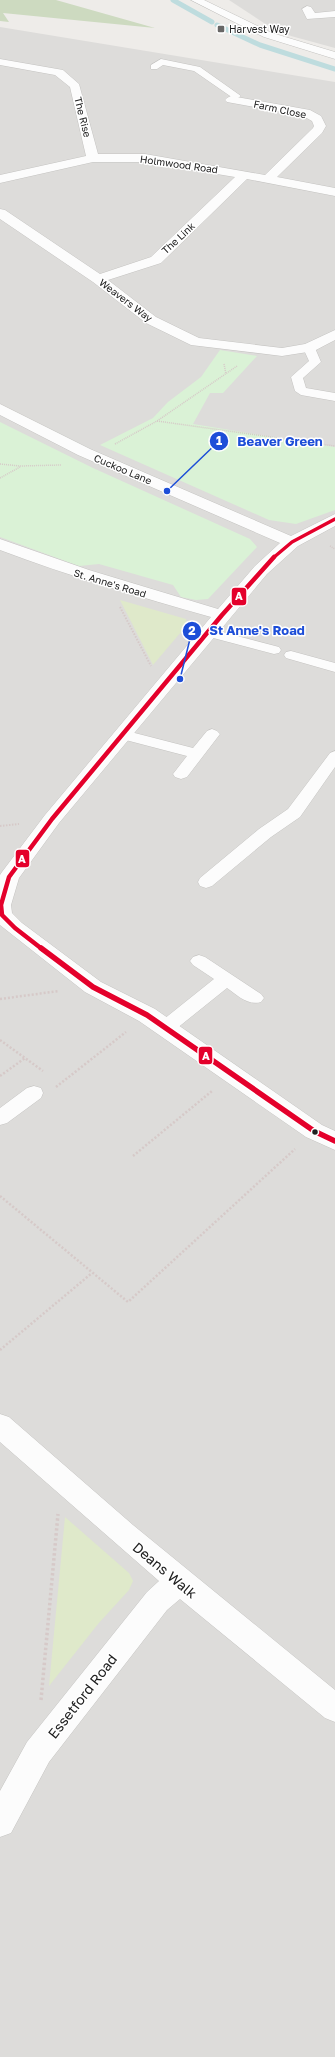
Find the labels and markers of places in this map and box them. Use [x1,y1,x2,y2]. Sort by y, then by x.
place label: Harvest Way [229,23,290,35]
marker: Harvest Way [216,24,226,34]
callout: Beaver Green [209,429,330,454]
callout: St Anne's Road [182,618,313,643]
unlabelled marker [310,1127,320,1137]

